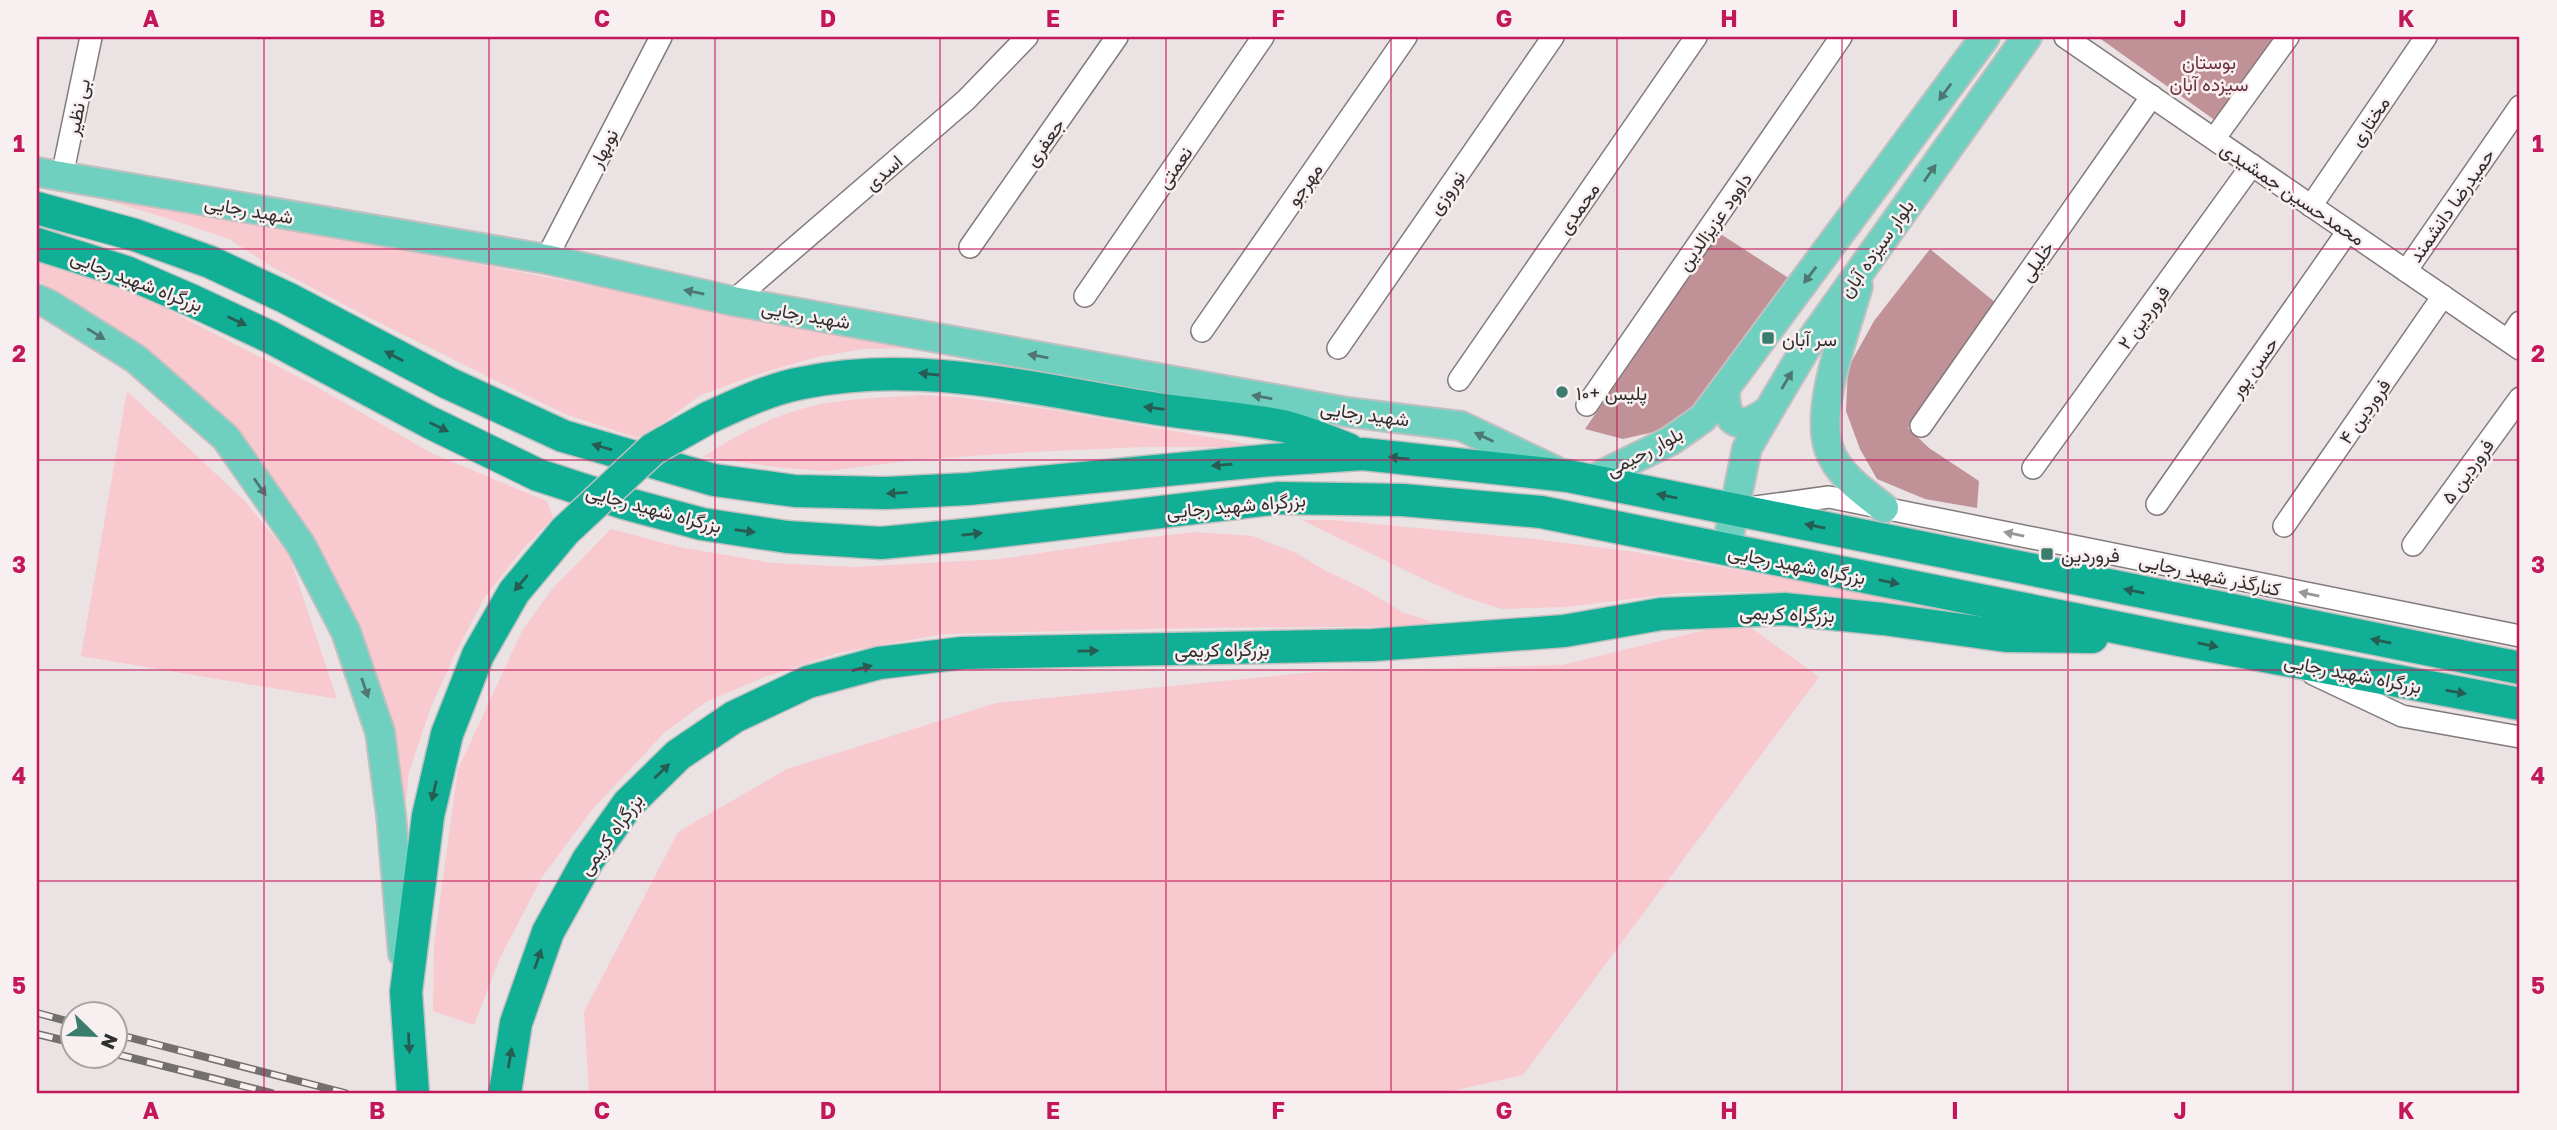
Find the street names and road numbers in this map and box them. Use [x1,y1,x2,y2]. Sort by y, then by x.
street label: بی نظیر [60,76,95,139]
street label: مختاری [2344,92,2395,151]
street label: جعفری [1019,113,1070,171]
street label: نوبهار [583,125,623,173]
street label: محمدحسین جمشیدی [2216,136,2369,251]
street label: نعمتی [1151,141,1198,193]
street label: حمیدرضا دانشمند [2403,144,2500,267]
street label: اسدی [859,149,907,196]
street label: مهرجو [1281,158,1328,210]
street label: نوروزی [1423,166,1470,219]
street label: داوود عزیزالدین [1672,168,1757,275]
street label: محمدی [1552,178,1605,239]
street label: شهید رجایی [203,190,295,229]
street label: بلوار سیزده آبان [1834,194,1919,302]
street label: خلیلی [2014,236,2059,286]
street label: بزرگراه شهید رجایی [67,244,206,317]
street label: فروردین ۲ [2112,281,2175,354]
street label: شهید رجایی [760,295,852,334]
street label: حسن پور [2223,332,2285,404]
street label: فروردین ۴ [2333,374,2396,449]
street label: شهید رجایی [1319,395,1411,432]
street label: بلوار رحیمی [1602,421,1687,482]
street label: فروردین ۵ [2436,434,2499,509]
street label: بزرگراه شهید رجایی [583,479,724,538]
street label: بزرگراه شهید رجایی [1165,487,1307,524]
street label: بزرگراه شهید رجایی [1726,539,1868,590]
street label: کنارگذر شهید رجایی [2137,548,2283,601]
street label: بزرگراه کریمی [1739,600,1835,627]
street label: بزرگراه کریمی [1174,637,1270,662]
street label: بزرگراه شهید رجایی [2282,648,2424,699]
street label: بزرگراه کریمی [573,789,648,880]

